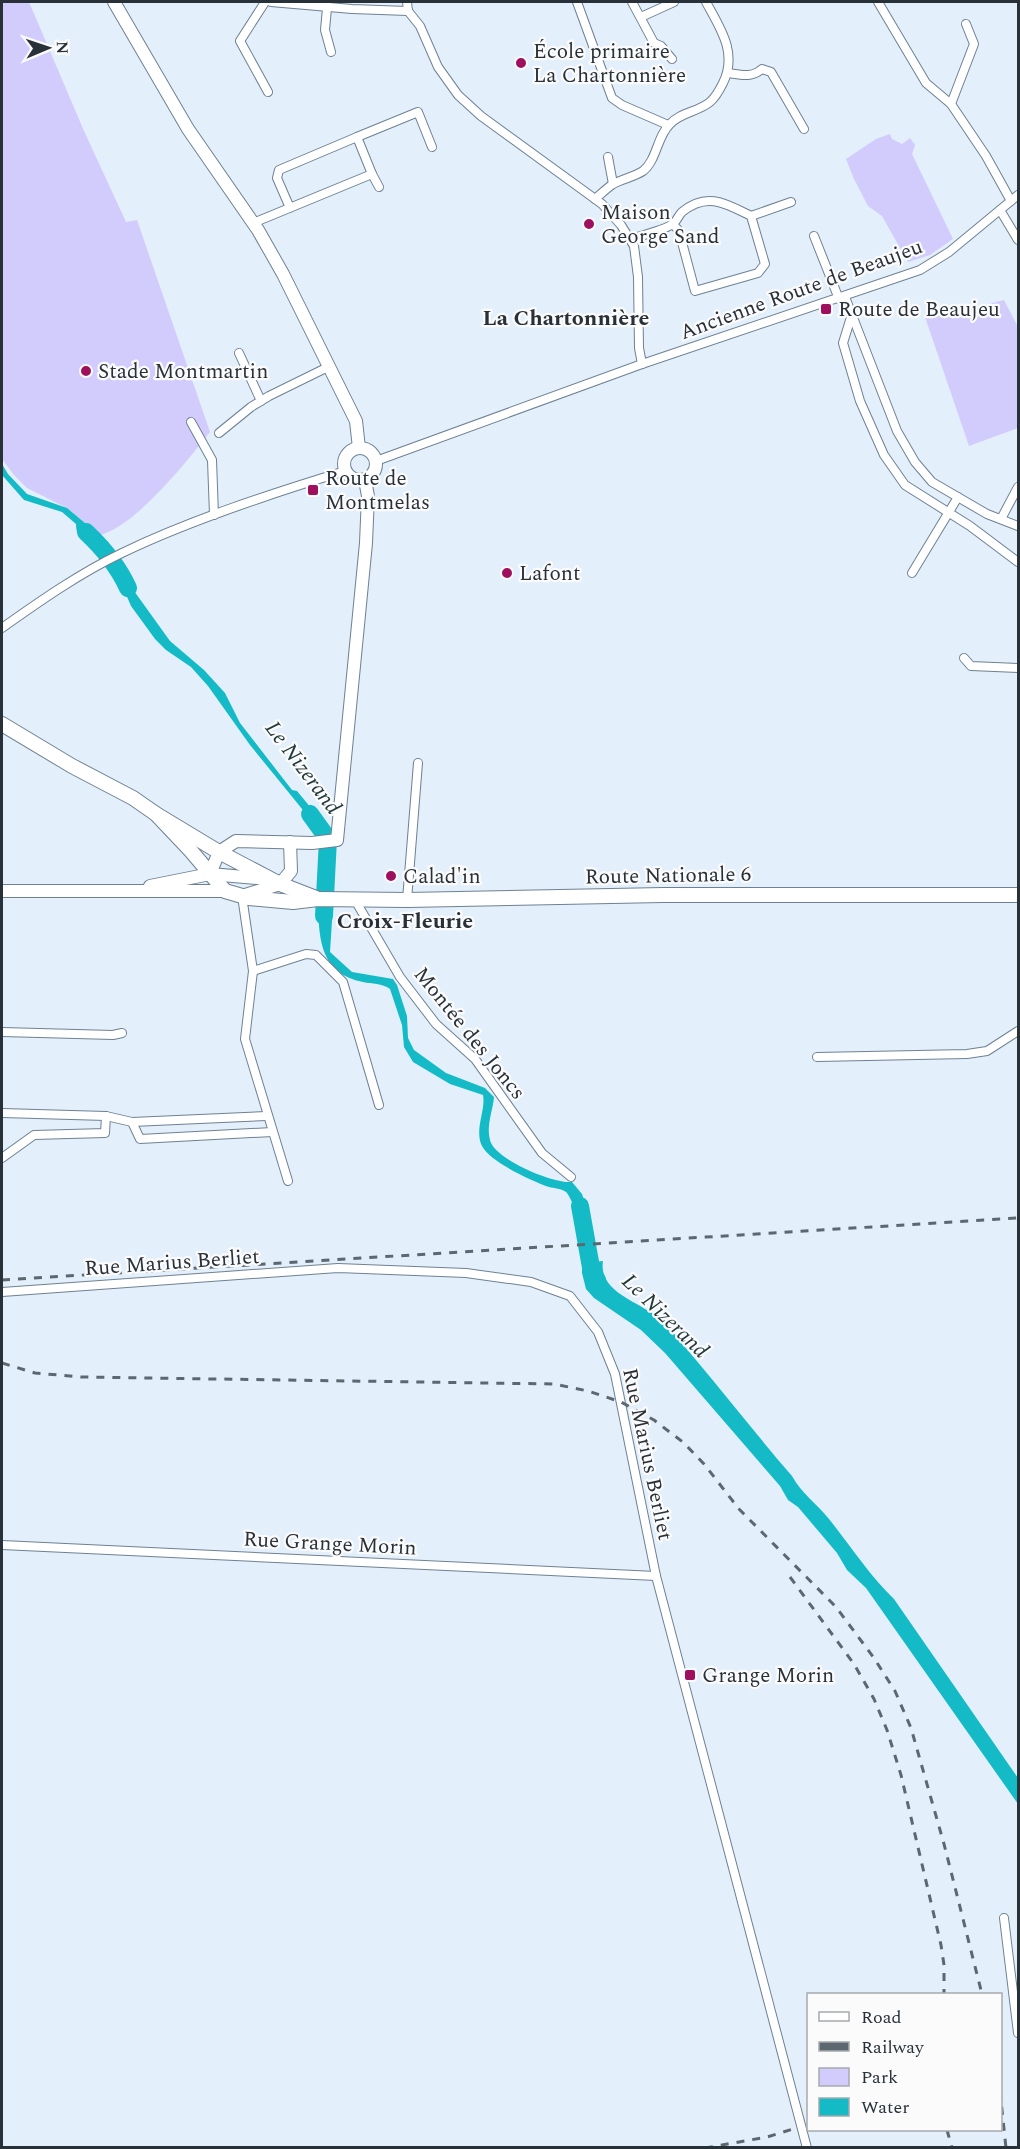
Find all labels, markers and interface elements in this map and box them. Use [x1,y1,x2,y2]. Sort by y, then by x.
north arrow [18,18,78,78]
place label: École primaire La Chartonnière [533,36,686,92]
text: N [50,41,74,54]
marker: École primaire La Chartonnière [514,56,528,70]
place label: Maison George Sand [601,197,719,253]
marker: Maison George Sand [582,217,596,231]
street label: Ancienne Route de Beaujeu [676,233,926,345]
place label: Route de Beaujeu [838,296,1000,322]
district label: La Chartonnière [482,302,650,335]
marker: Route de Beaujeu [819,302,833,316]
place label: Stade Montmartin [98,356,268,388]
marker: Stade Montmartin [79,364,93,378]
place label: Route de Montmelas [325,463,430,519]
marker: Route de Montmelas [306,483,320,497]
place label: Lafont [519,558,581,590]
marker: Lafont [500,566,514,580]
water label: Le Nizerand [256,714,349,822]
street label: Route Nationale 6 [585,859,751,893]
place label: Calad'in [403,861,481,893]
marker: Calad'in [384,869,398,883]
district label: Croix-Fleurie [337,905,473,938]
street label: Montée des Joncs [405,960,533,1107]
street label: Rue Marius Berliet [83,1241,261,1285]
water label: Le Nizerand [614,1266,716,1366]
street label: Rue Marius Berliet [613,1365,681,1543]
street label: Rue Grange Morin [243,1523,417,1565]
place label: Grange Morin [702,1660,834,1692]
marker: Grange Morin [683,1668,697,1682]
legend [807,1993,1002,2131]
text: Road [861,2004,902,2031]
text: Railway [861,2034,925,2061]
text: Park [861,2064,898,2091]
text: Water [861,2094,909,2121]

